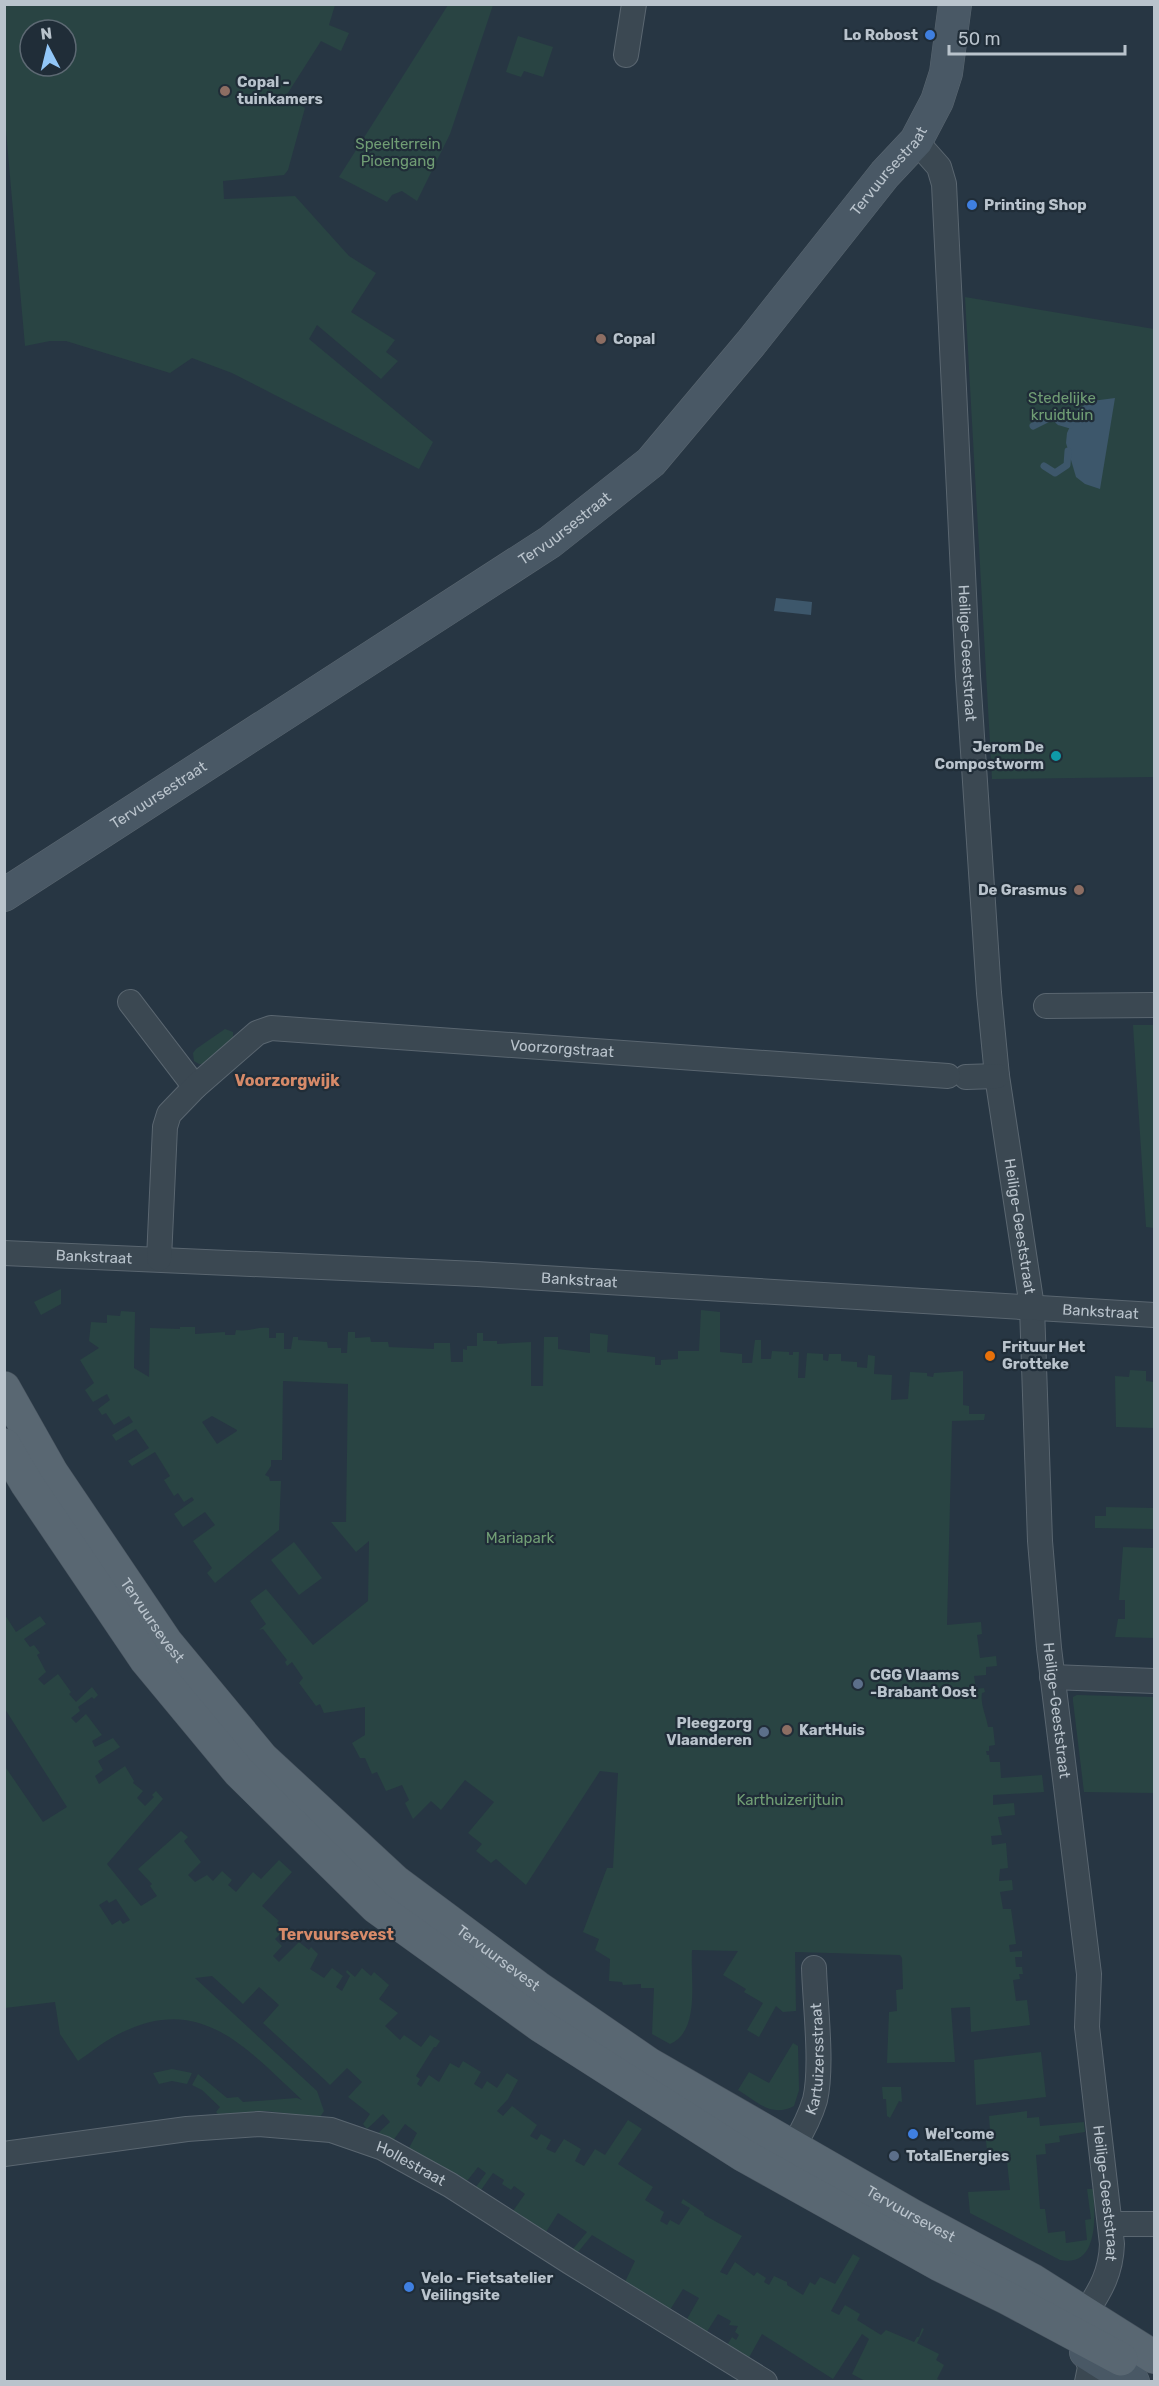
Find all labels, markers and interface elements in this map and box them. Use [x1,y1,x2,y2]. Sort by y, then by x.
north arrow [18,18,78,78]
scale bar [949,18,1124,56]
text: N [39,23,53,44]
place label: Lo Robost [843,26,918,44]
marker: Lo Robost [923,28,937,42]
text: 50 m [958,28,1001,50]
place label: Copal - tuinkamers [237,73,323,108]
marker: Copal - tuinkamers [218,84,232,98]
street label: Tervuursestraat [846,123,931,219]
park label: Speelterrein Pioengang [355,135,441,170]
place label: Printing Shop [984,196,1087,214]
marker: Printing Shop [965,198,979,212]
place label: Copal [613,330,655,348]
marker: Copal [594,332,608,346]
park label: Stedelijke kruidtuin [1028,389,1096,424]
street label: Tervuursestraat [515,488,615,569]
street label: Heilige-Geeststraat [955,584,980,722]
place label: Jerom De Compostworm [935,738,1044,773]
marker: Jerom De Compostworm [1049,749,1063,763]
street label: Tervuursestraat [107,757,210,833]
place label: De Grasmus [978,881,1067,899]
marker: De Grasmus [1072,883,1086,897]
street label: Voorzorgstraat [509,1036,615,1061]
district label: Voorzorgwijk [234,1071,340,1090]
street label: Heilige-Geeststraat [1001,1157,1039,1295]
street label: Bankstraat [55,1246,133,1268]
street label: Bankstraat [541,1269,618,1292]
street label: Bankstraat [1062,1300,1139,1323]
place label: Frituur Het Grotteke [1002,1338,1085,1373]
marker: Frituur Het Grotteke [983,1349,997,1363]
park label: Mariapark [486,1529,554,1547]
street label: Tervuursevest [117,1575,188,1666]
street label: Heilige-Geeststraat [1040,1642,1074,1779]
place label: CGG Vlaams -Brabant Oost [870,1666,976,1701]
marker: CGG Vlaams -Brabant Oost [851,1677,865,1691]
place label: Pleegzorg Vlaanderen [666,1714,752,1749]
place label: KartHuis [799,1721,865,1739]
marker: KartHuis [780,1723,794,1737]
marker: Pleegzorg Vlaanderen [757,1725,771,1739]
park label: Karthuizerijtuin [736,1791,844,1809]
street label: Tervuursevest [453,1921,543,1995]
district label: Tervuursevest [278,1925,394,1944]
street label: Kartuizersstraat [802,2002,828,2117]
street label: Heilige-Geeststraat [1089,2124,1121,2263]
place label: Wel'come [925,2125,994,2143]
marker: Wel'come [906,2127,920,2141]
street label: Hollestraat [374,2137,449,2190]
place label: TotalEnergies [906,2147,1009,2165]
marker: TotalEnergies [887,2149,901,2163]
street label: Tervuursevest [863,2182,958,2246]
place label: Velo - Fietsatelier Veilingsite [421,2269,553,2304]
marker: Velo - Fietsatelier Veilingsite [402,2280,416,2294]

